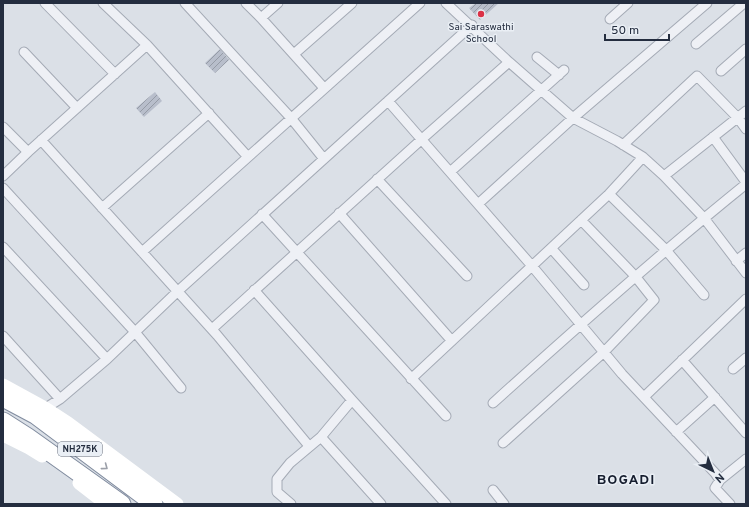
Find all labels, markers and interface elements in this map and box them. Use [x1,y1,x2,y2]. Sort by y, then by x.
marker: Sai Saraswathi School [476,9,486,19]
scale bar [605,16,669,42]
place label: Sai Saraswathi School [449,21,513,46]
text: 50 m [611,23,639,39]
road number: NH275K [58,442,102,456]
north arrow [693,451,733,491]
one-way arrow [100,462,107,469]
text: N [711,470,727,485]
district label: BOGADI [597,472,655,489]

